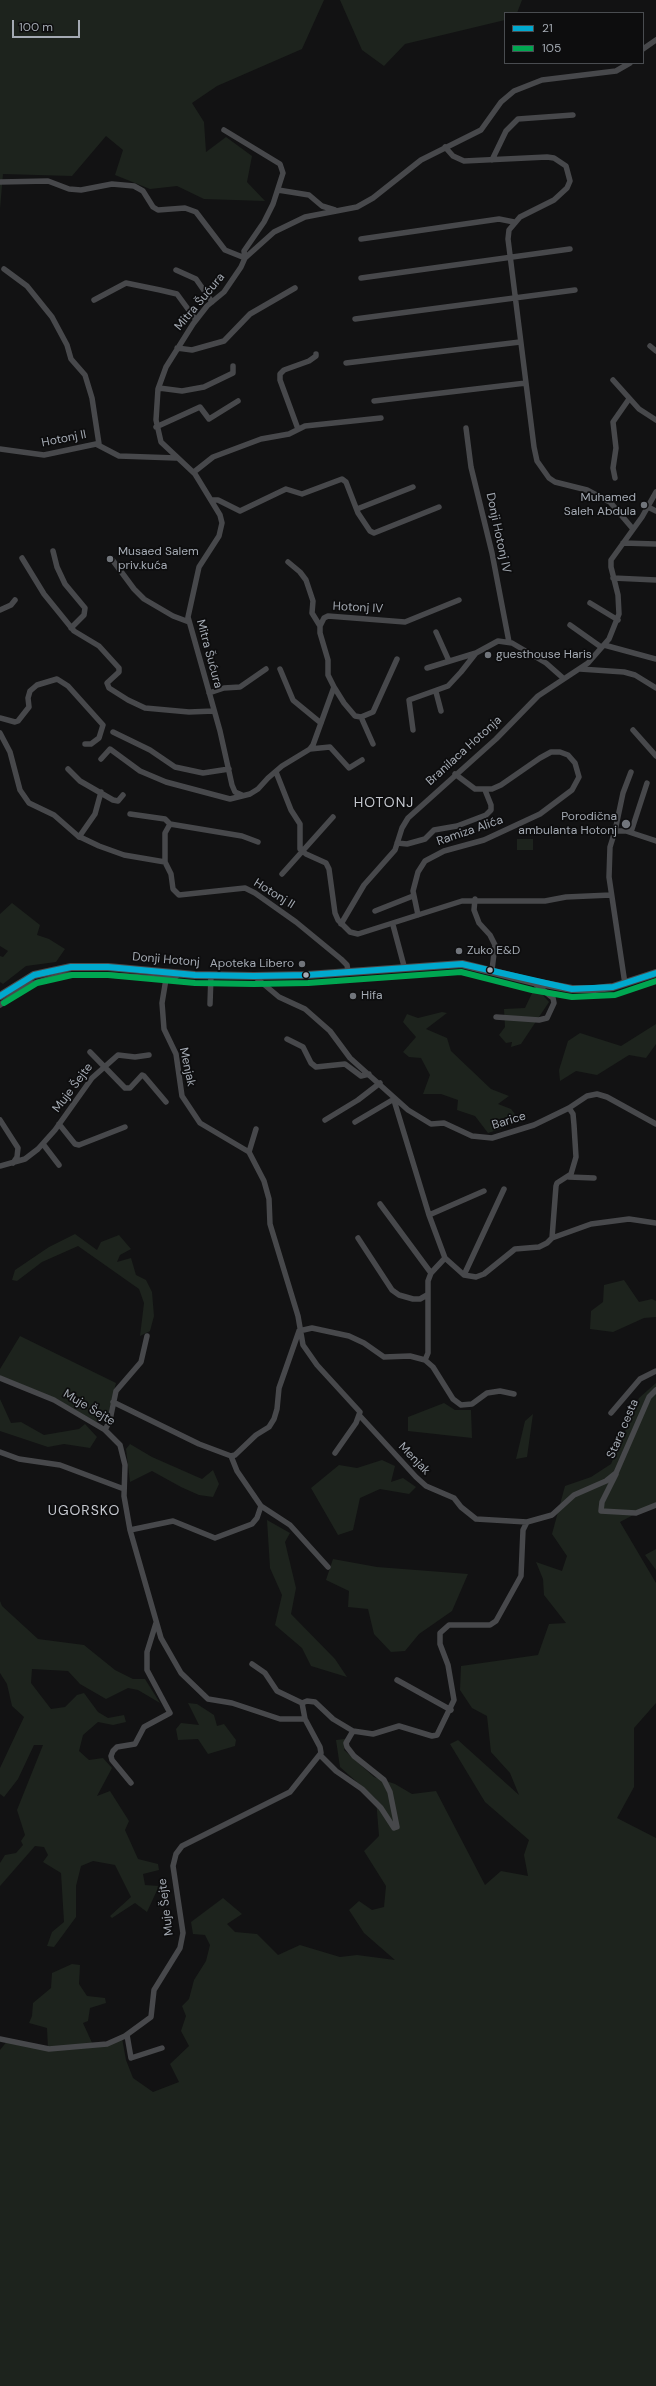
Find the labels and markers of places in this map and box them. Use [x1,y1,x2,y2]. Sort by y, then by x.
place label: Muhamed Saleh Abdula [564,491,636,519]
marker: Muhamed Saleh Abdula [639,500,649,510]
place label: Musaed Salem priv.kuća [118,545,199,573]
marker: Musaed Salem priv.kuća [105,554,115,564]
place label: guesthouse Haris [496,648,592,662]
marker: guesthouse Haris [483,650,493,660]
place label: Porodična ambulanta Hotonj [518,810,617,838]
marker: Porodična ambulanta Hotonj [620,818,632,830]
place label: Zuko E&D [467,944,520,958]
marker: Zuko E&D [454,946,464,956]
place label: Apoteka Libero [210,957,294,971]
marker: Apoteka Libero [297,959,307,969]
unlabelled marker [485,965,495,975]
unlabelled marker [301,970,311,980]
place label: Hifa [361,989,382,1003]
marker: Hifa [348,991,358,1001]

